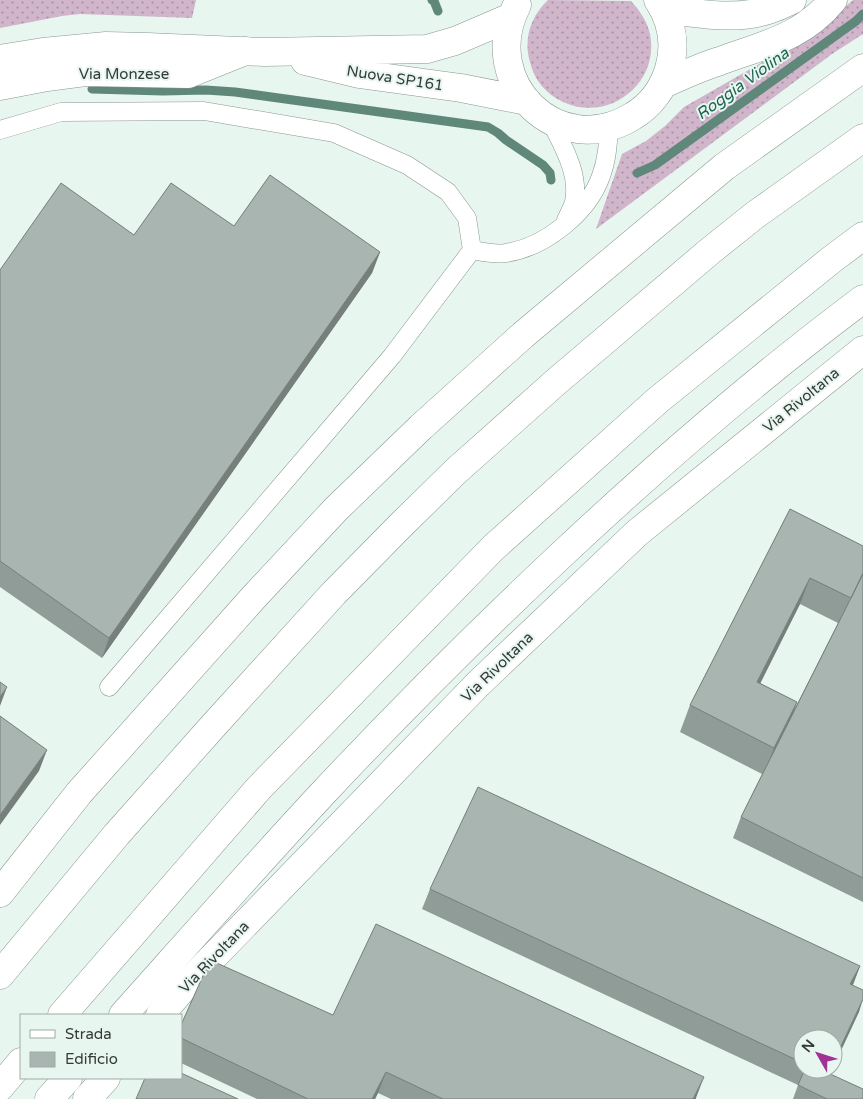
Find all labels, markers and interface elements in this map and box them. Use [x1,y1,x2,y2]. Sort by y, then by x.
water label: Roggia Violina [692,43,794,124]
street label: Nuova SP161 [345,61,445,95]
street label: Via Monzese [79,65,169,83]
street label: Via Rivoltana [759,364,843,436]
street label: Via Rivoltana [457,628,537,706]
street label: Via Rivoltana [175,917,253,997]
legend [20,1014,182,1079]
text: Strada [65,1025,112,1043]
north arrow [793,1029,843,1079]
text: N [798,1036,818,1056]
text: Edificio [65,1050,118,1068]

